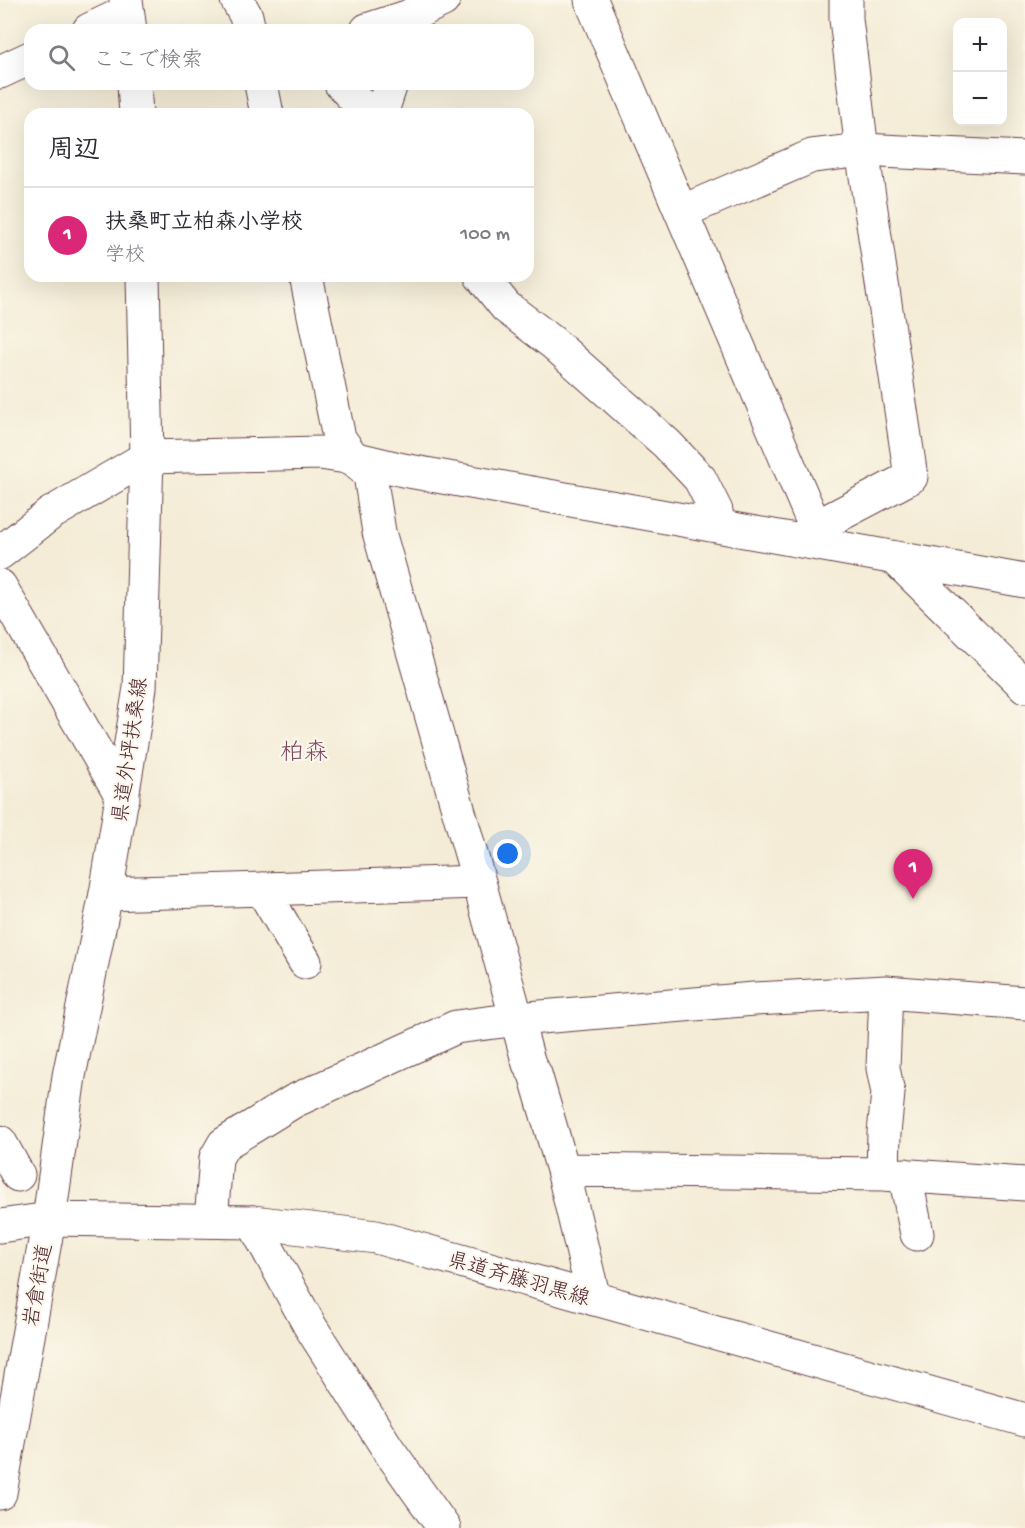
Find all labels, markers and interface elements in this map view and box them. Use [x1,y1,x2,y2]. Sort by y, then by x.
map controls [953,18,1007,126]
button: + [953,18,1007,72]
search box [24,24,534,90]
icon: search [45,41,78,74]
text: ここで検索 [93,49,203,75]
button: − [953,72,1007,126]
text: 周辺 [48,137,100,168]
text: 扶桑町立柏森小学校 [105,211,303,237]
text: 1 [63,224,72,247]
text: 100 m [460,224,510,247]
text: 学校 [105,245,145,268]
street label: 県道外坪扶桑線 [108,676,155,825]
district label: 柏森 [280,739,328,769]
your location [493,839,522,868]
pin: 1 [894,850,932,899]
street label: 岩倉街道 [19,1242,60,1329]
street label: 県道斉藤羽黒線 [444,1247,593,1314]

